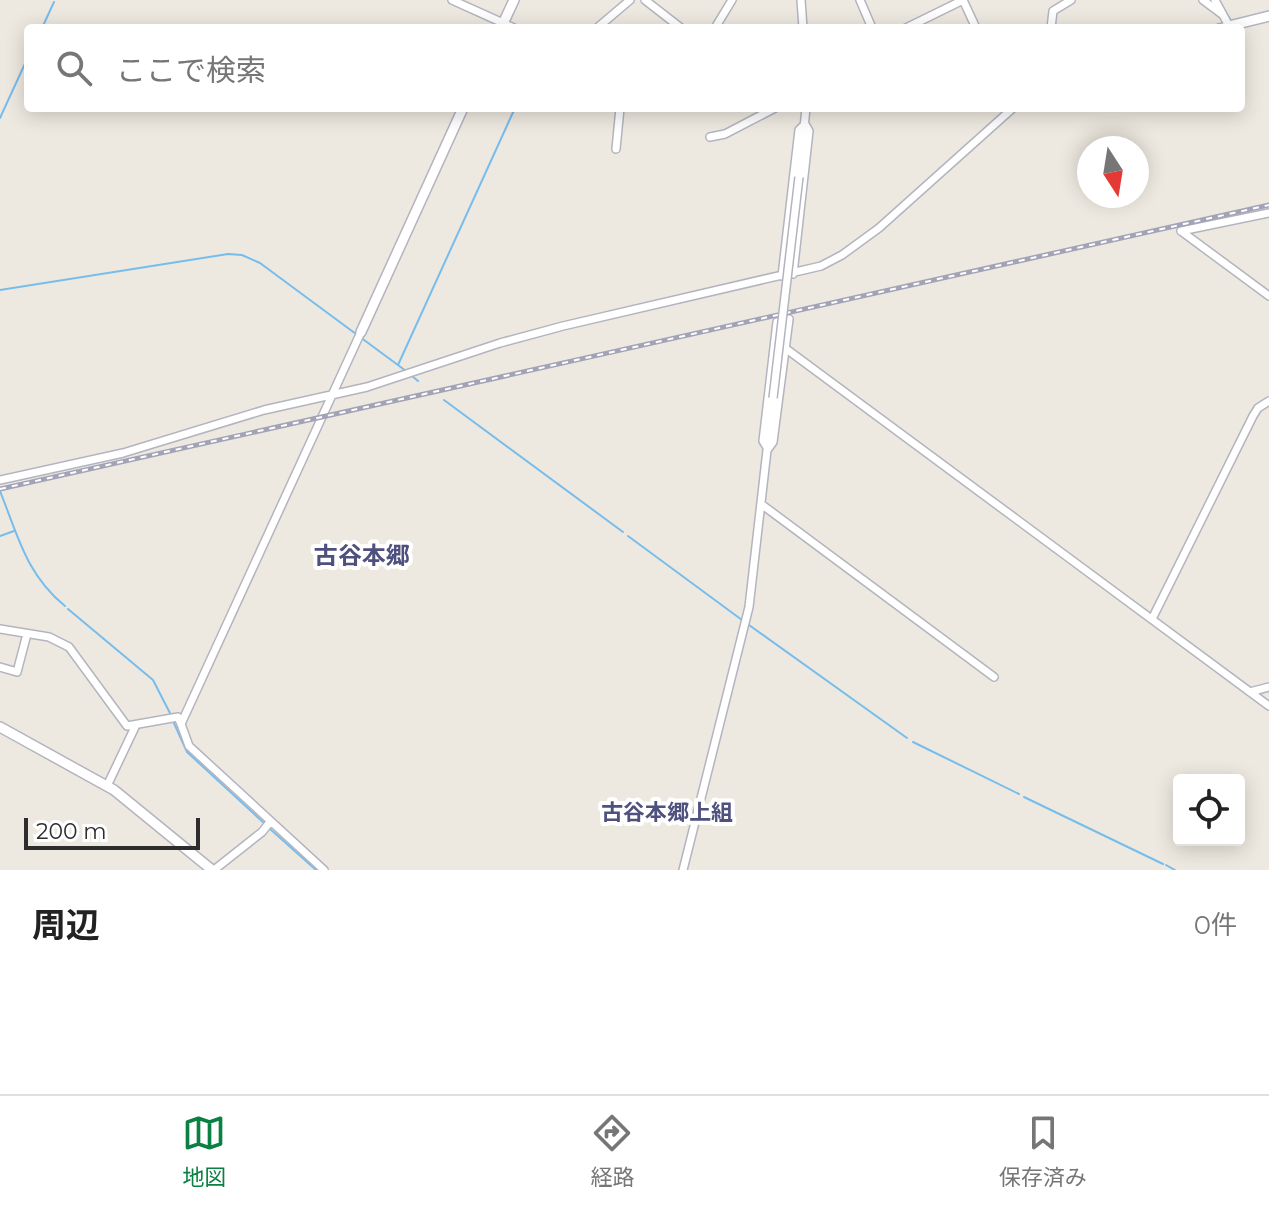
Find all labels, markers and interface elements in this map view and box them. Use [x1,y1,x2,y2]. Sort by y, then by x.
search box [24,24,1245,112]
icon: search [52,46,96,90]
text: ここで検索 [116,52,266,89]
north arrow [1077,136,1149,208]
district label: 古谷本郷 [314,541,410,570]
map controls [1173,774,1245,846]
button: locate [1173,774,1245,846]
district label: 古谷本郷上組 [601,799,733,826]
scale bar [24,814,200,850]
text: 200 m [36,818,107,845]
text: 周辺 [32,904,100,946]
text: 0件 [1194,909,1237,941]
tab: 地図 [182,1111,226,1191]
tab: 経路 [590,1111,635,1191]
tab: 保存済み [999,1111,1087,1191]

